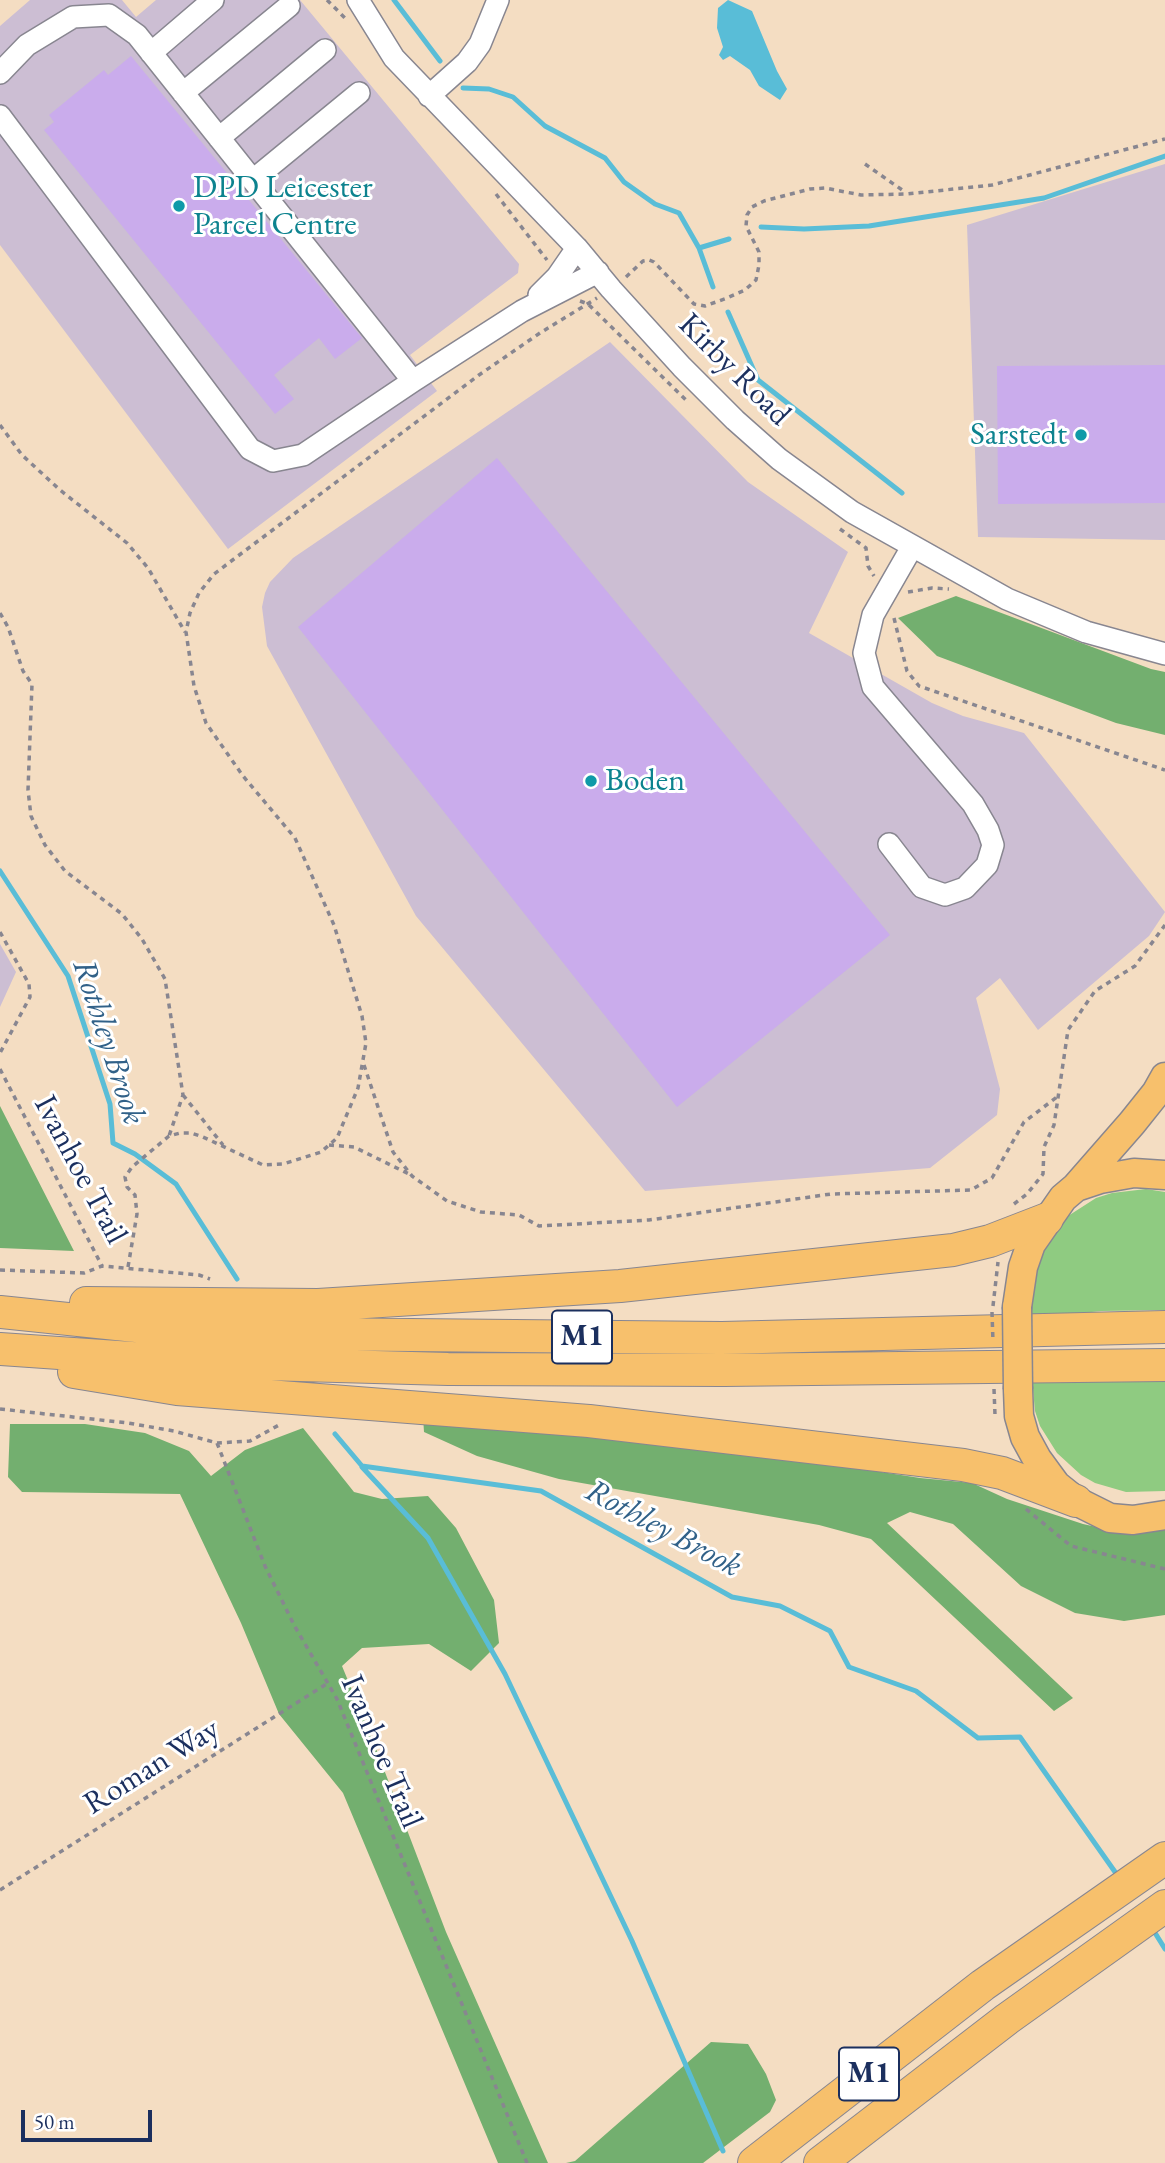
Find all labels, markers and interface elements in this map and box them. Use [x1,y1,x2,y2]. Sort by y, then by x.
place label: DPD Leicester Parcel Centre [193,169,373,244]
marker: DPD Leicester Parcel Centre [171,198,187,214]
street label: Kirby Road [670,306,798,434]
place label: Sarstedt [970,416,1067,454]
marker: Sarstedt [1073,427,1089,443]
place label: Boden [605,762,685,800]
marker: Boden [583,773,599,789]
water label: Rothley Brook [63,954,153,1130]
street label: Ivanhoe Trail [25,1089,135,1251]
road number: M1 [552,1310,612,1364]
water label: Rothley Brook [578,1471,748,1587]
street label: Ivanhoe Trail [332,1670,430,1834]
street label: Roman Way [77,1710,227,1824]
road number: M1 [839,2048,899,2100]
scale bar [24,2096,156,2140]
text: 50 m [34,2108,75,2135]

